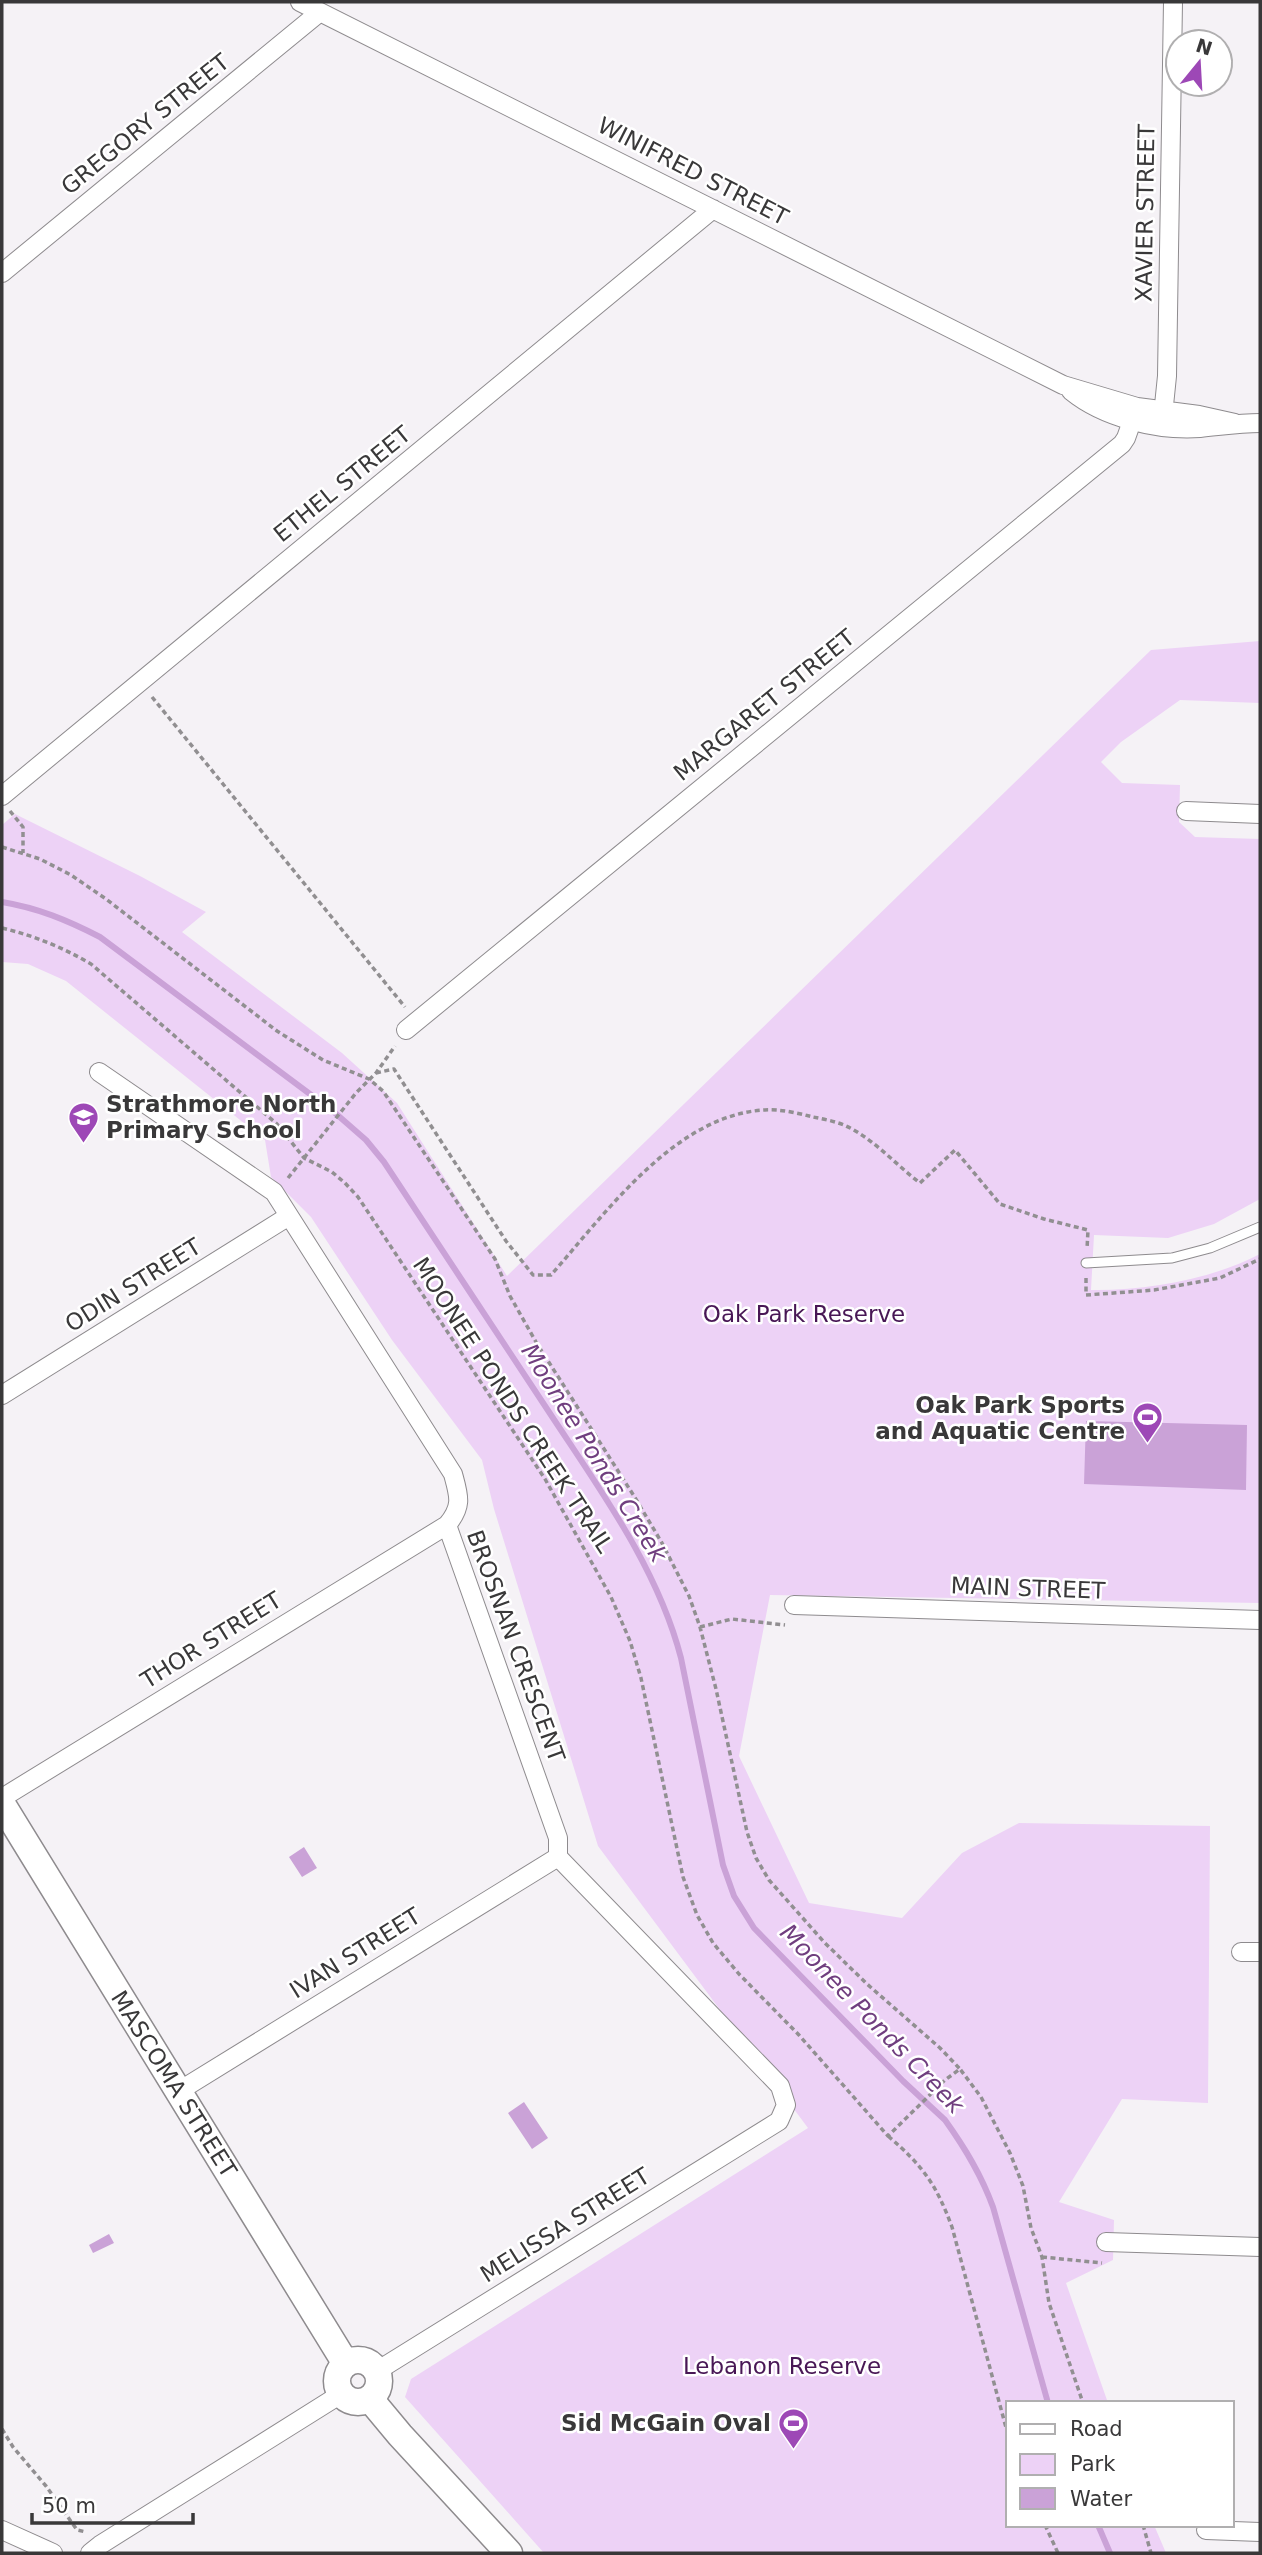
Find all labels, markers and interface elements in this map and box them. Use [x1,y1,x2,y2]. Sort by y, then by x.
north arrow [1164,28,1234,98]
text: N [1193,34,1215,60]
street label: GREGORY STREET [56,48,235,200]
street label: WINIFRED STREET [594,112,793,231]
street label: XAVIER STREET [1130,123,1160,302]
street label: ETHEL STREET [268,420,416,547]
street label: MARGARET STREET [668,624,860,786]
place label: Strathmore North Primary School [106,1091,336,1143]
school or university icon: Strathmore North Primary School [66,1100,100,1144]
street label: ODIN STREET [60,1232,206,1337]
street label: MOONEE PONDS CREEK TRAIL [408,1253,618,1557]
park label: Oak Park Reserve [703,1301,905,1327]
water label: Moonee Ponds Creek [515,1339,673,1568]
place label: Oak Park Sports and Aquatic Centre [875,1392,1125,1444]
sports icon: Oak Park Sports and Aquatic Centre [1131,1401,1165,1445]
street label: BROSNAN CRESCENT [462,1526,570,1766]
street label: MAIN STREET [950,1572,1107,1604]
street label: THOR STREET [135,1586,287,1694]
street label: IVAN STREET [285,1902,426,2004]
water label: Moonee Ponds Creek [774,1919,970,2120]
street label: MASCOMA STREET [106,1986,242,2183]
street label: MELISSA STREET [476,2162,655,2288]
park label: Lebanon Reserve [683,2353,881,2379]
legend [1006,2401,1234,2527]
sports icon: Sid McGain Oval [777,2406,811,2450]
place label: Sid McGain Oval [561,2410,771,2436]
text: Road [1070,2417,1123,2441]
text: Park [1070,2452,1116,2476]
scale bar [32,2482,192,2526]
text: Water [1070,2487,1132,2511]
text: 50 m [42,2494,96,2518]

